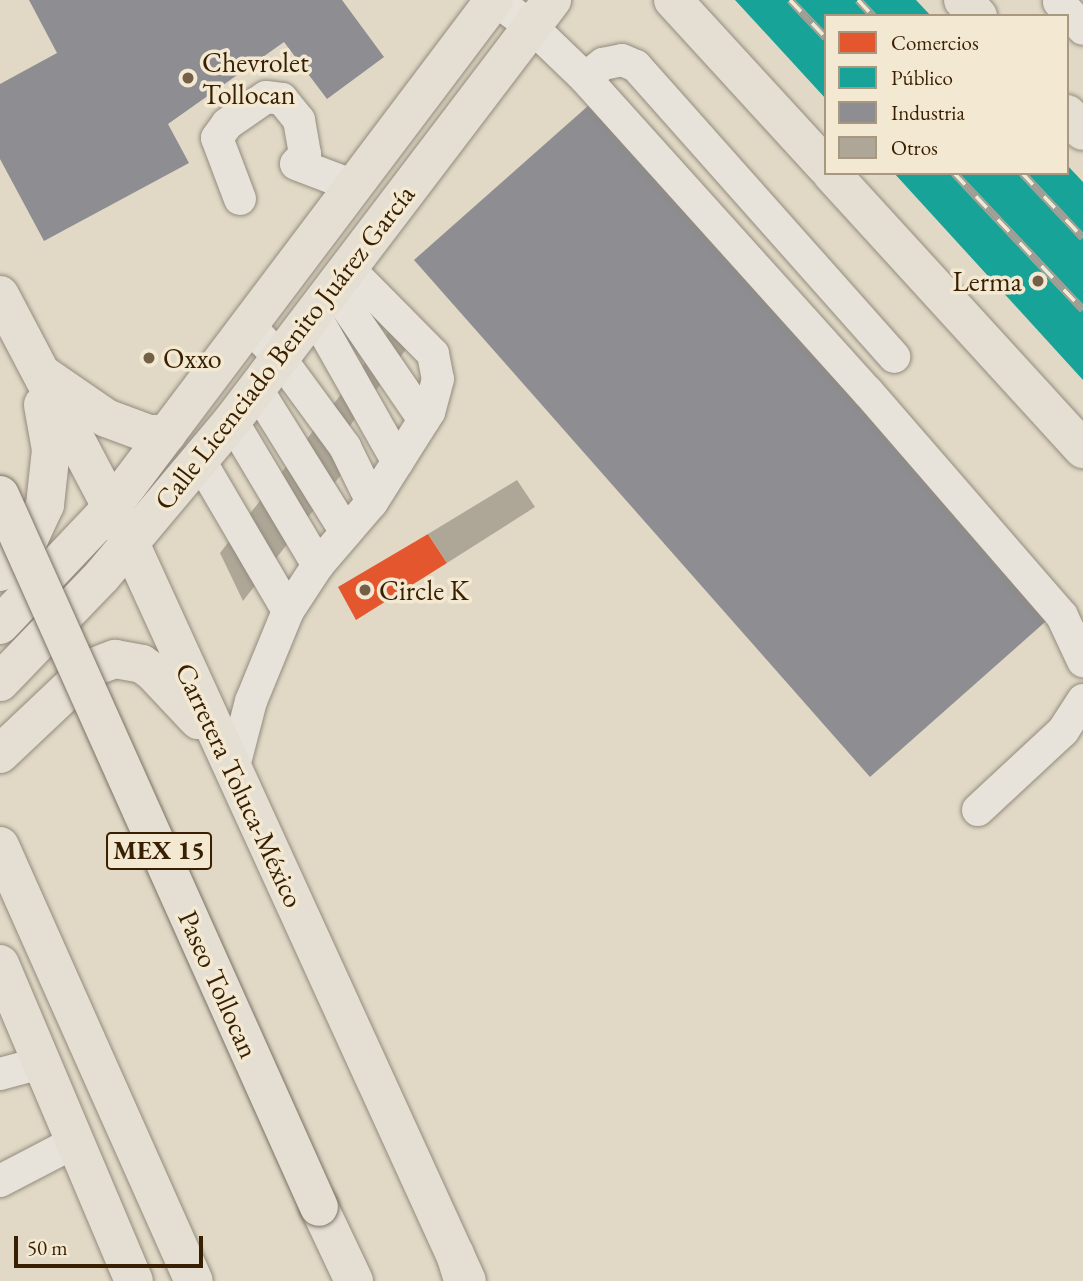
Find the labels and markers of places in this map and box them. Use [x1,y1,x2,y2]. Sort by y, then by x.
place label: Chevrolet Tollocan [202,45,309,111]
marker: Chevrolet Tollocan [180,70,196,86]
place label: Lerma [952,264,1022,298]
marker: Lerma [1028,271,1048,291]
place label: Oxxo [163,341,222,375]
marker: Oxxo [141,350,157,366]
place label: Circle K [379,573,469,607]
marker: Circle K [357,582,373,598]

